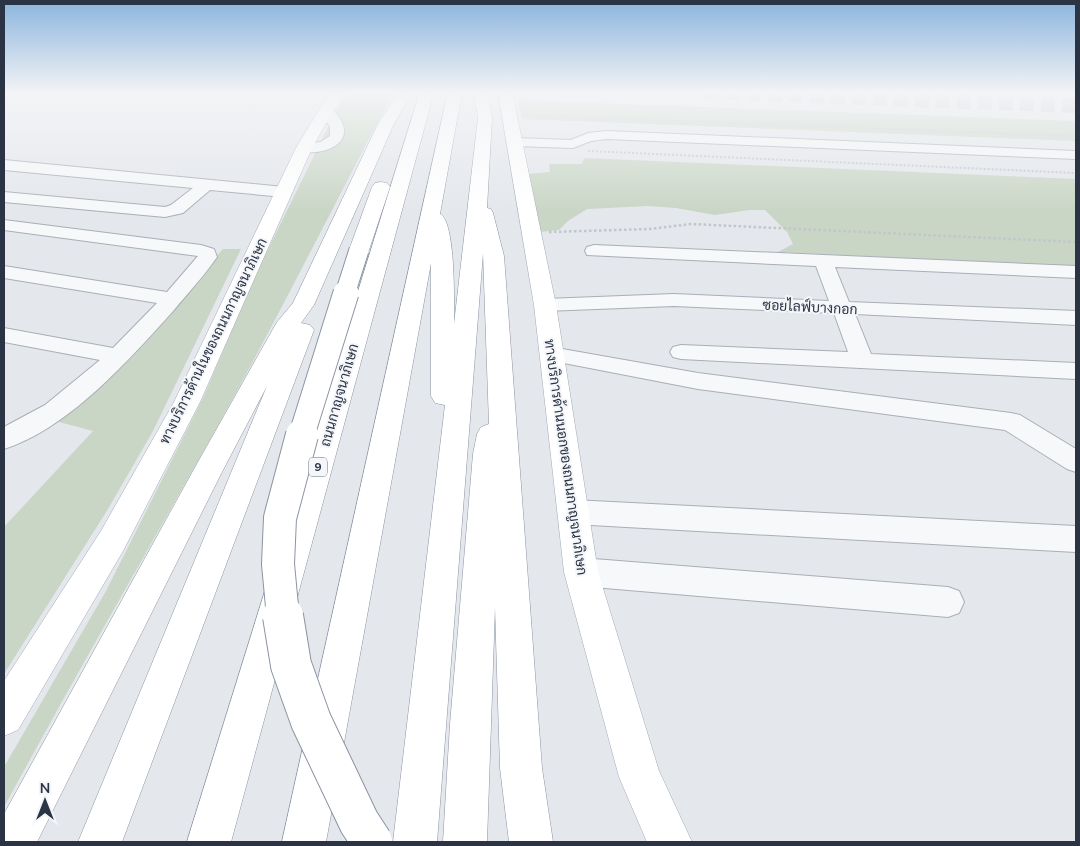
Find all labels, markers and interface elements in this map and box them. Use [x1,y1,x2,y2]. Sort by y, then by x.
street label: ทางบริการด้านในของถนนกาญจนาภิเษก [155,235,272,448]
street label: ซอยไลฟ์บางกอก [762,296,858,319]
street label: ทางบริการด้านนอกของถนนกาญจนาภิเษก [540,338,591,576]
street label: ถนนกาญจนาภิเษก [316,341,363,449]
road number: 9 [309,458,327,477]
north arrow [20,776,70,826]
text: N [40,779,50,798]

